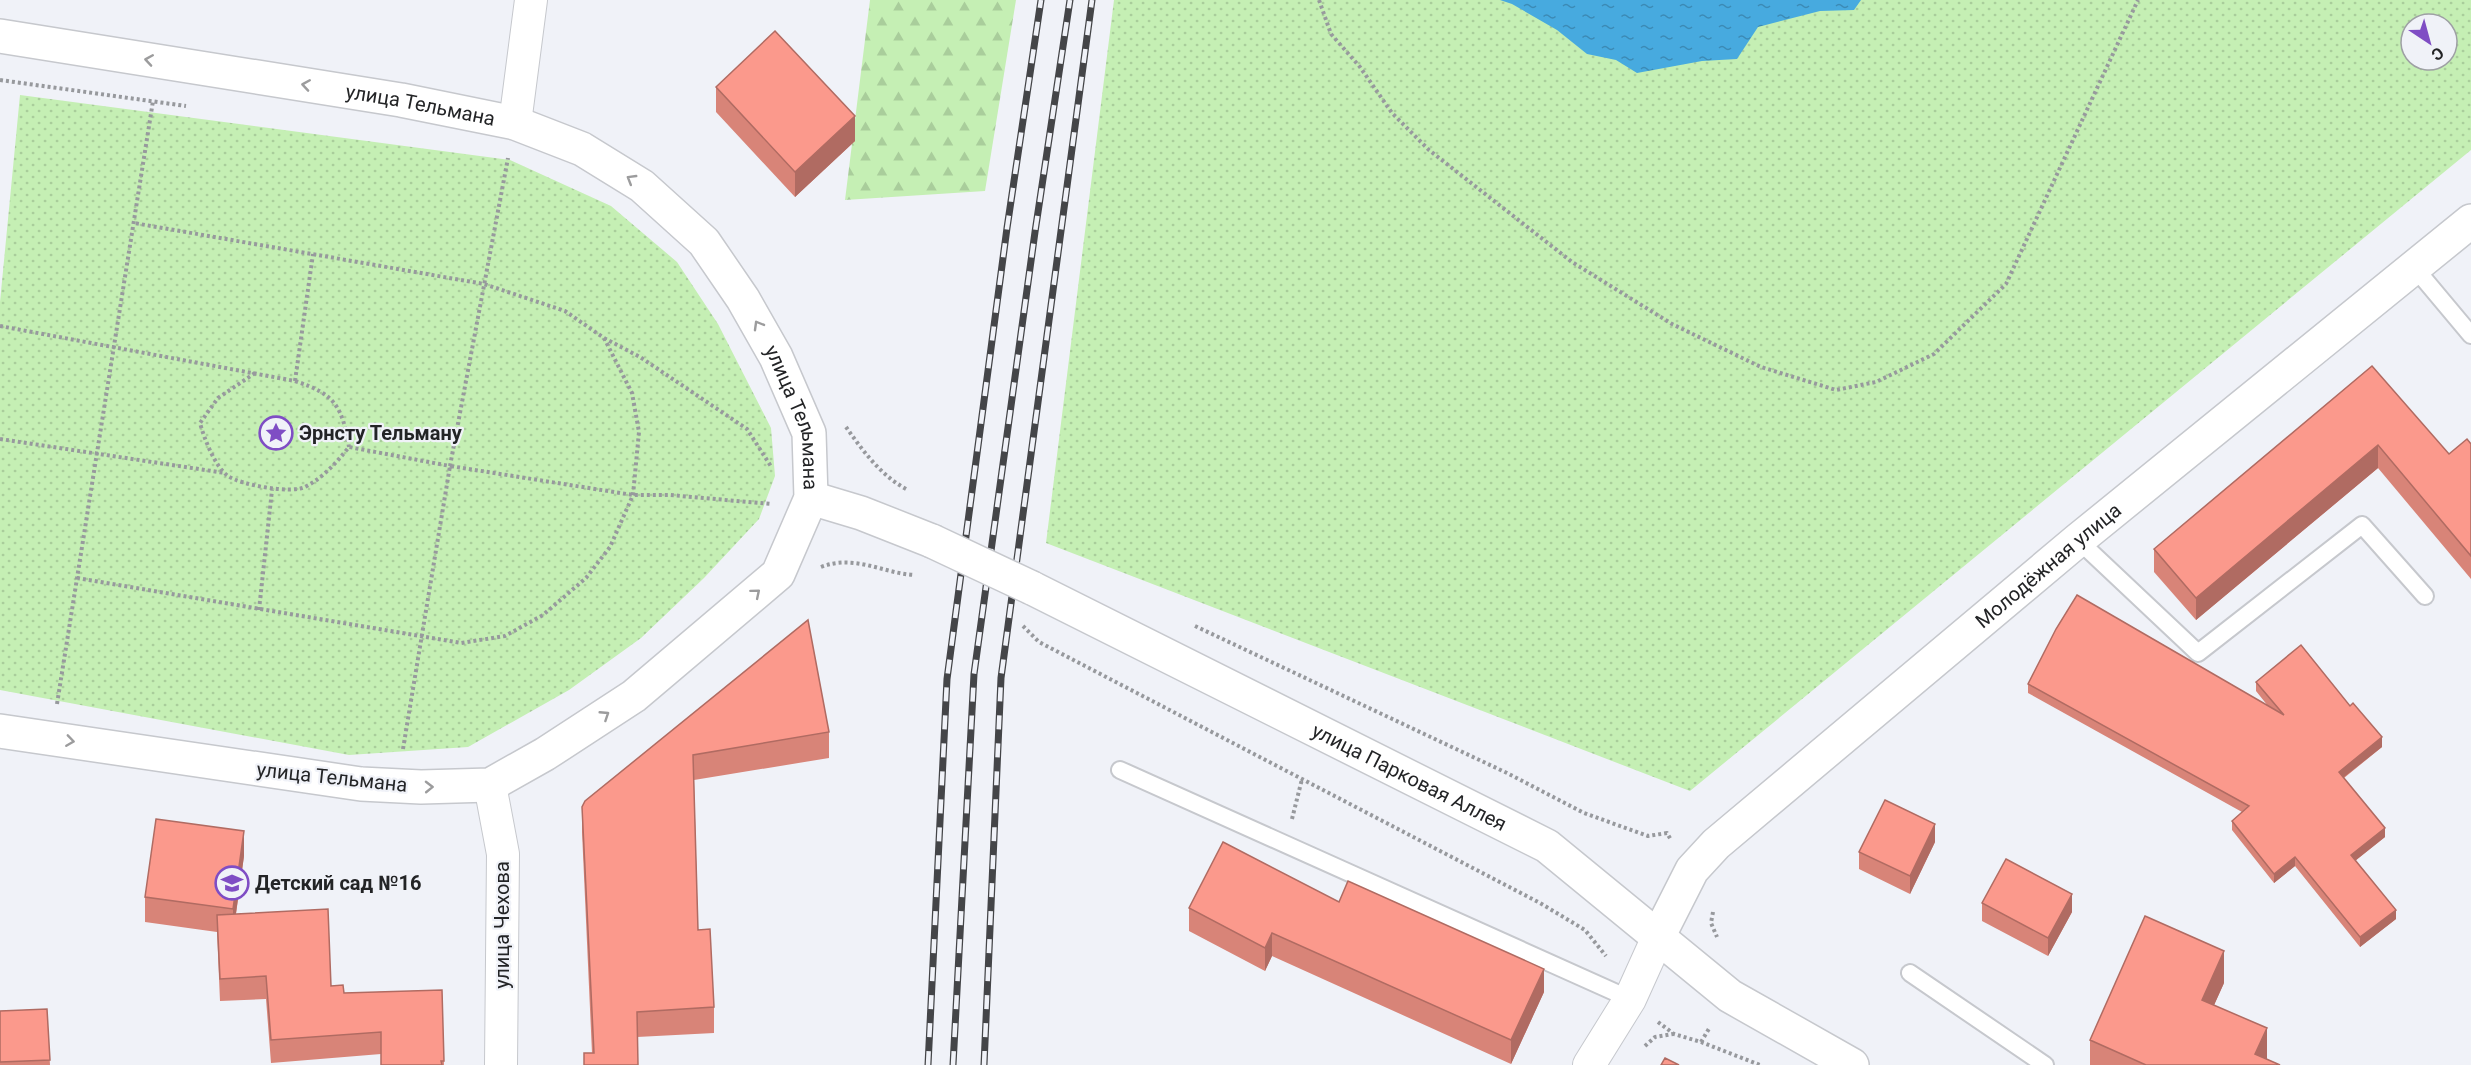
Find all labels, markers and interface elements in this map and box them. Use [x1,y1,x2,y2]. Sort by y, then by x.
north arrow [2399,12,2459,72]
text: С [2428,43,2447,64]
one-way arrow [145,54,154,66]
one-way arrow [301,79,311,92]
street label: улица Тельмана [344,79,497,131]
one-way arrow [627,175,637,187]
one-way arrow [754,321,765,331]
street label: улица Тельмана [760,341,823,490]
place icon: Эрнсту Тельману [258,415,294,451]
place label: Эрнсту Тельману [299,421,463,445]
street label: Молодёжная улица [1970,498,2126,633]
one-way arrow [749,589,760,600]
one-way arrow [598,711,609,722]
street label: улица Парковая Аллея [1308,718,1511,836]
one-way arrow [65,735,74,747]
street label: улица Тельмана [255,757,409,797]
one-way arrow [425,781,434,793]
street label: улица Чехова [490,861,514,989]
school or university icon: Детский сад №16 [214,865,250,901]
place label: Детский сад №16 [255,871,421,895]

